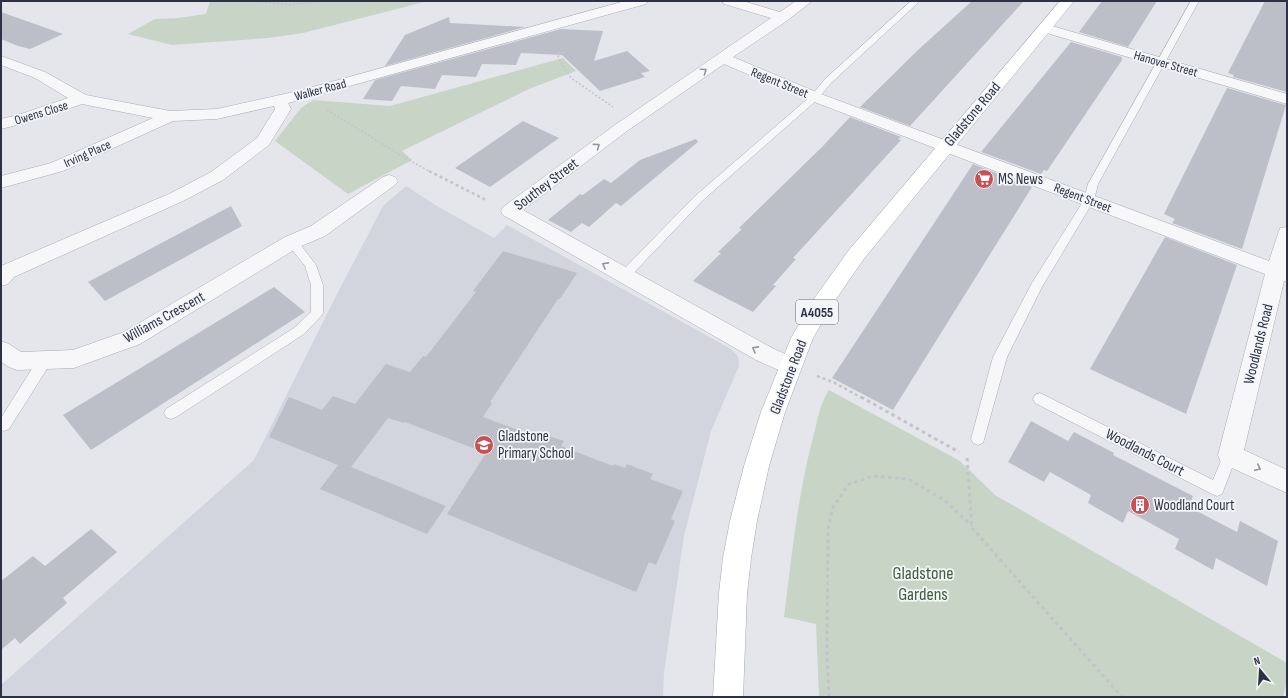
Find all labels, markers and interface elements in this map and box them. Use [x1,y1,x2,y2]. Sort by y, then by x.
street label: Hanover Street [1132,47,1200,81]
street label: Regent Street [749,64,811,102]
one-way arrow [699,69,706,76]
street label: Walker Road [293,75,348,105]
street label: Gladstone Road [940,78,1005,150]
street label: Owens Close [13,97,70,129]
street label: Irving Place [61,136,114,171]
one-way arrow [593,144,600,151]
street label: Southey Street [510,154,583,215]
supermarket icon: MS News [973,168,995,190]
place label: MS News [998,170,1043,189]
street label: Regent Street [1052,180,1114,216]
one-way arrow [602,262,609,269]
street label: Williams Crescent [120,287,209,348]
road number: A4055 [796,300,838,324]
street label: Woodlands Road [1239,302,1278,386]
street label: Gladstone Road [766,337,811,417]
one-way arrow [752,346,759,353]
street label: Woodlands Court [1102,424,1188,481]
place label: Gladstone Primary School [498,427,574,463]
school or university icon: Gladstone Primary School [473,434,495,456]
one-way arrow [1254,463,1262,471]
building icon: Woodland Court [1129,494,1151,516]
place label: Woodland Court [1154,496,1235,515]
park label: Gladstone Gardens [892,563,954,605]
north arrow [1240,650,1280,690]
text: N [1252,654,1262,668]

